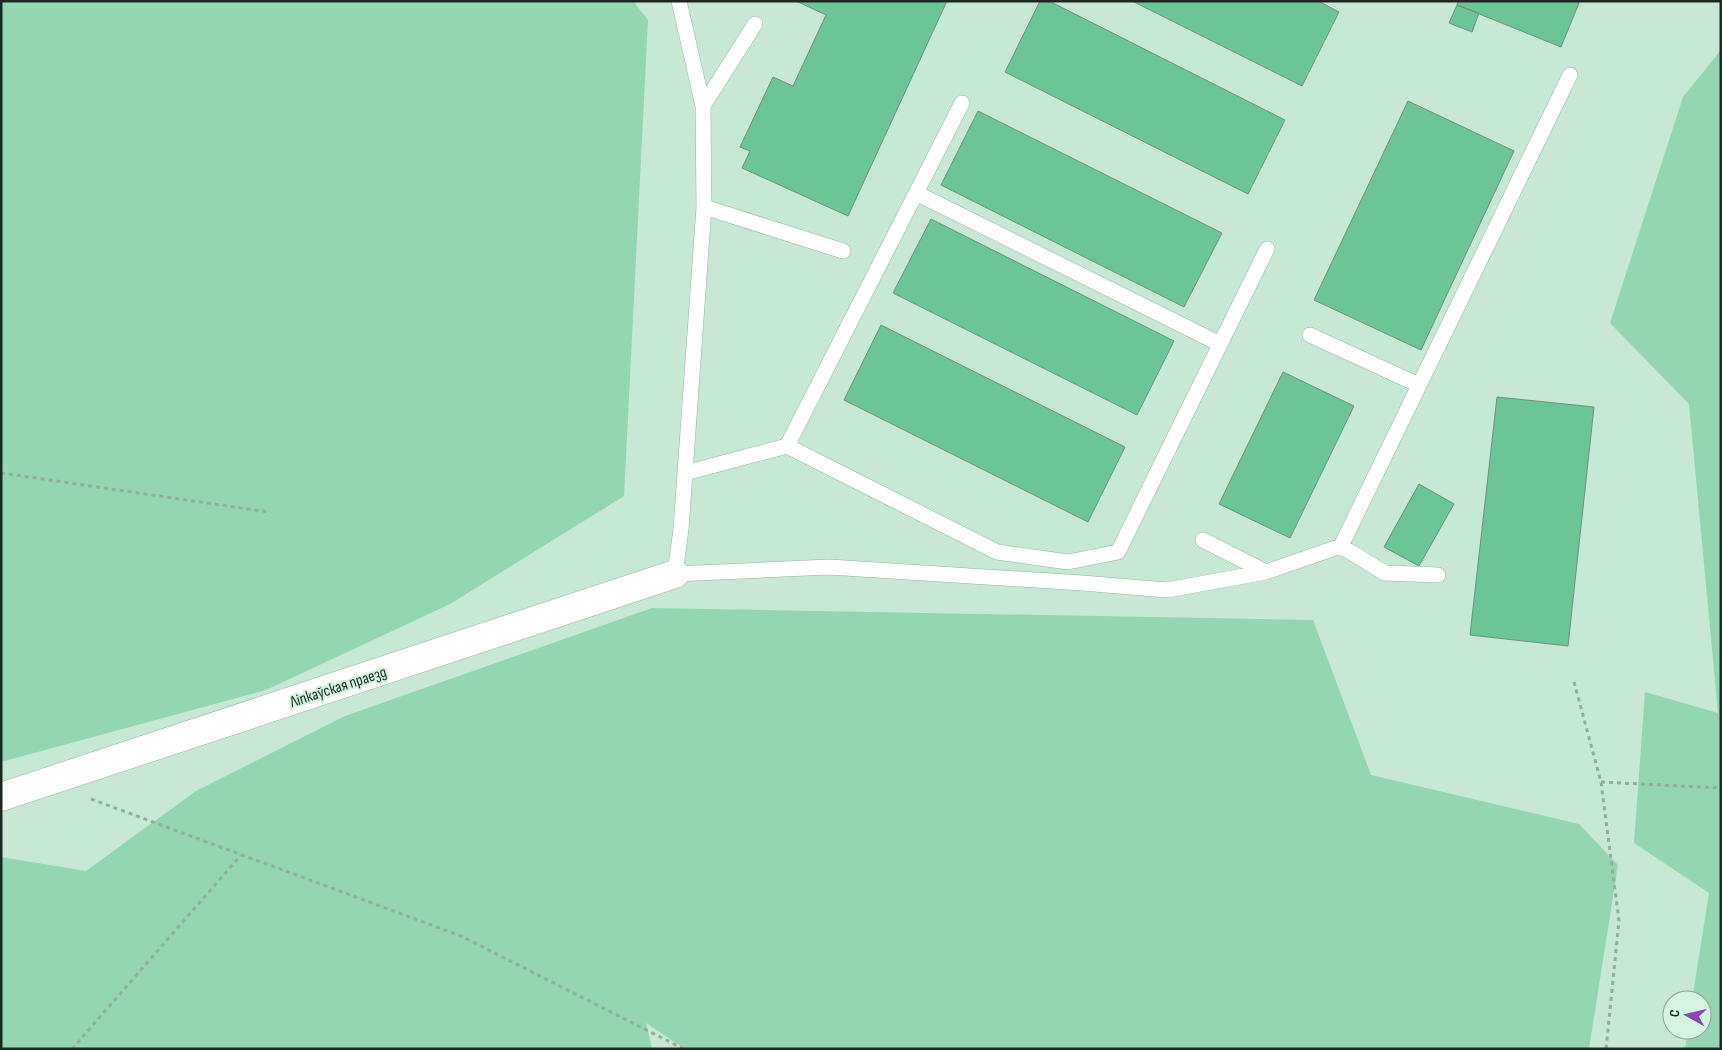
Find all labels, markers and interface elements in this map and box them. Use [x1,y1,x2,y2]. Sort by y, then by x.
street label: Ліпкаўская праезд [287,663,389,712]
north arrow [1662,990,1712,1040]
text: С [1666,1009,1684,1018]

